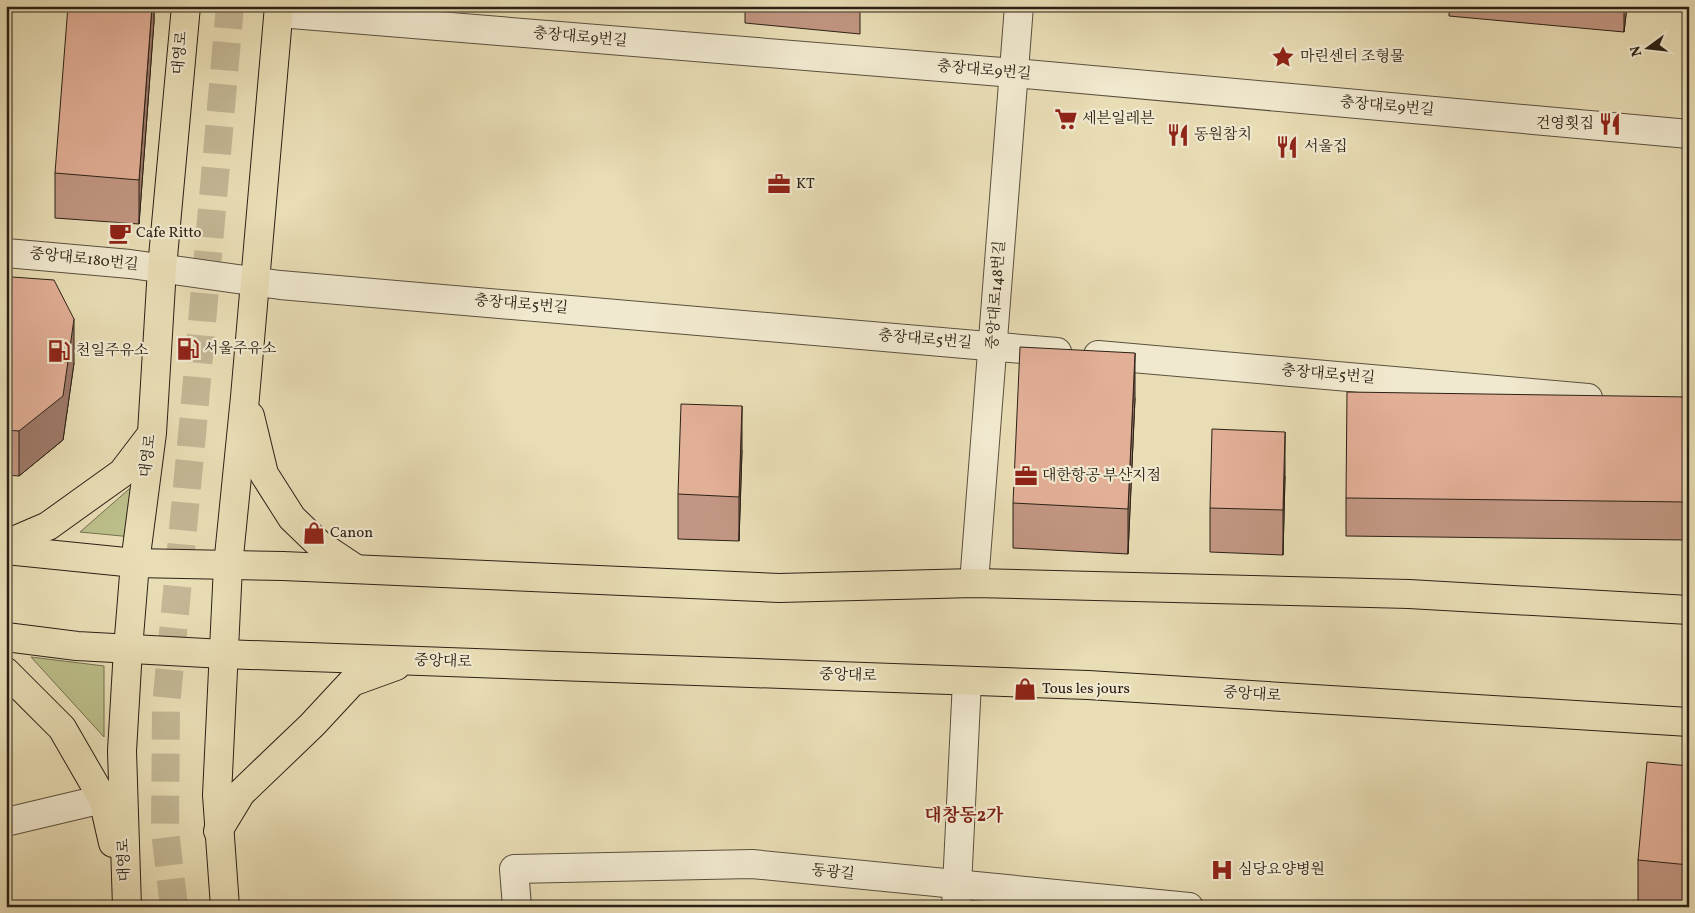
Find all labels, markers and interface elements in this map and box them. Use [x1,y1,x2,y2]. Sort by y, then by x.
north arrow [1622,22,1672,72]
street label: 충장대로9번길 [532,23,628,53]
street label: 대영로 [169,30,193,76]
place icon: 마린센터 조형물 [1270,44,1296,70]
text: N [1626,44,1647,58]
place label: 마린센터 조형물 [1300,47,1405,68]
street label: 충장대로9번길 [936,56,1032,86]
street label: 충장대로9번길 [1339,92,1435,122]
supermarket icon: 세븐일레븐 [1053,106,1079,132]
place label: 세븐일레븐 [1082,109,1155,130]
restaurant icon: 건영횟집 [1597,111,1623,137]
place label: 건영횟집 [1536,114,1594,135]
restaurant icon: 동원참치 [1165,122,1191,148]
place label: 동원참치 [1194,125,1252,146]
restaurant icon: 서울집 [1274,134,1300,160]
place label: 서울집 [1304,137,1347,158]
office icon: KT [766,171,792,197]
place label: KT [796,174,815,195]
cafe icon: Cafe Ritto [107,220,133,246]
place label: Cafe Ritto [136,223,202,244]
street label: 중앙대로148번길 [983,240,1011,350]
street label: 중앙대로180번길 [28,244,140,276]
street label: 충장대로5번길 [473,290,569,320]
street label: 충장대로5번길 [877,325,973,355]
fuel station icon: 서울주유소 [175,336,201,362]
fuel station icon: 천일주유소 [46,338,72,364]
place label: 서울주유소 [204,339,277,360]
place label: 천일주유소 [76,341,149,362]
street label: 충장대로5번길 [1280,360,1376,390]
street label: 대영로 [136,433,162,479]
office icon: 대한항공 부산지점 [1013,463,1039,489]
place label: 대한항공 부산지점 [1042,466,1161,487]
shop icon: Canon [301,520,327,546]
place label: Canon [330,523,373,544]
street label: 중앙대로 [414,650,473,674]
street label: 중앙대로 [819,664,878,688]
shop icon: Tous les jours [1012,676,1038,702]
place label: Tous les jours [1042,679,1130,700]
street label: 중앙대로 [1222,683,1282,708]
district label: 대창동2가 [925,804,1004,829]
street label: 대영로 [114,837,136,882]
hospital icon: 심당요양병원 [1209,857,1235,883]
street label: 동광길 [810,860,856,886]
place label: 심당요양병원 [1238,860,1325,881]

